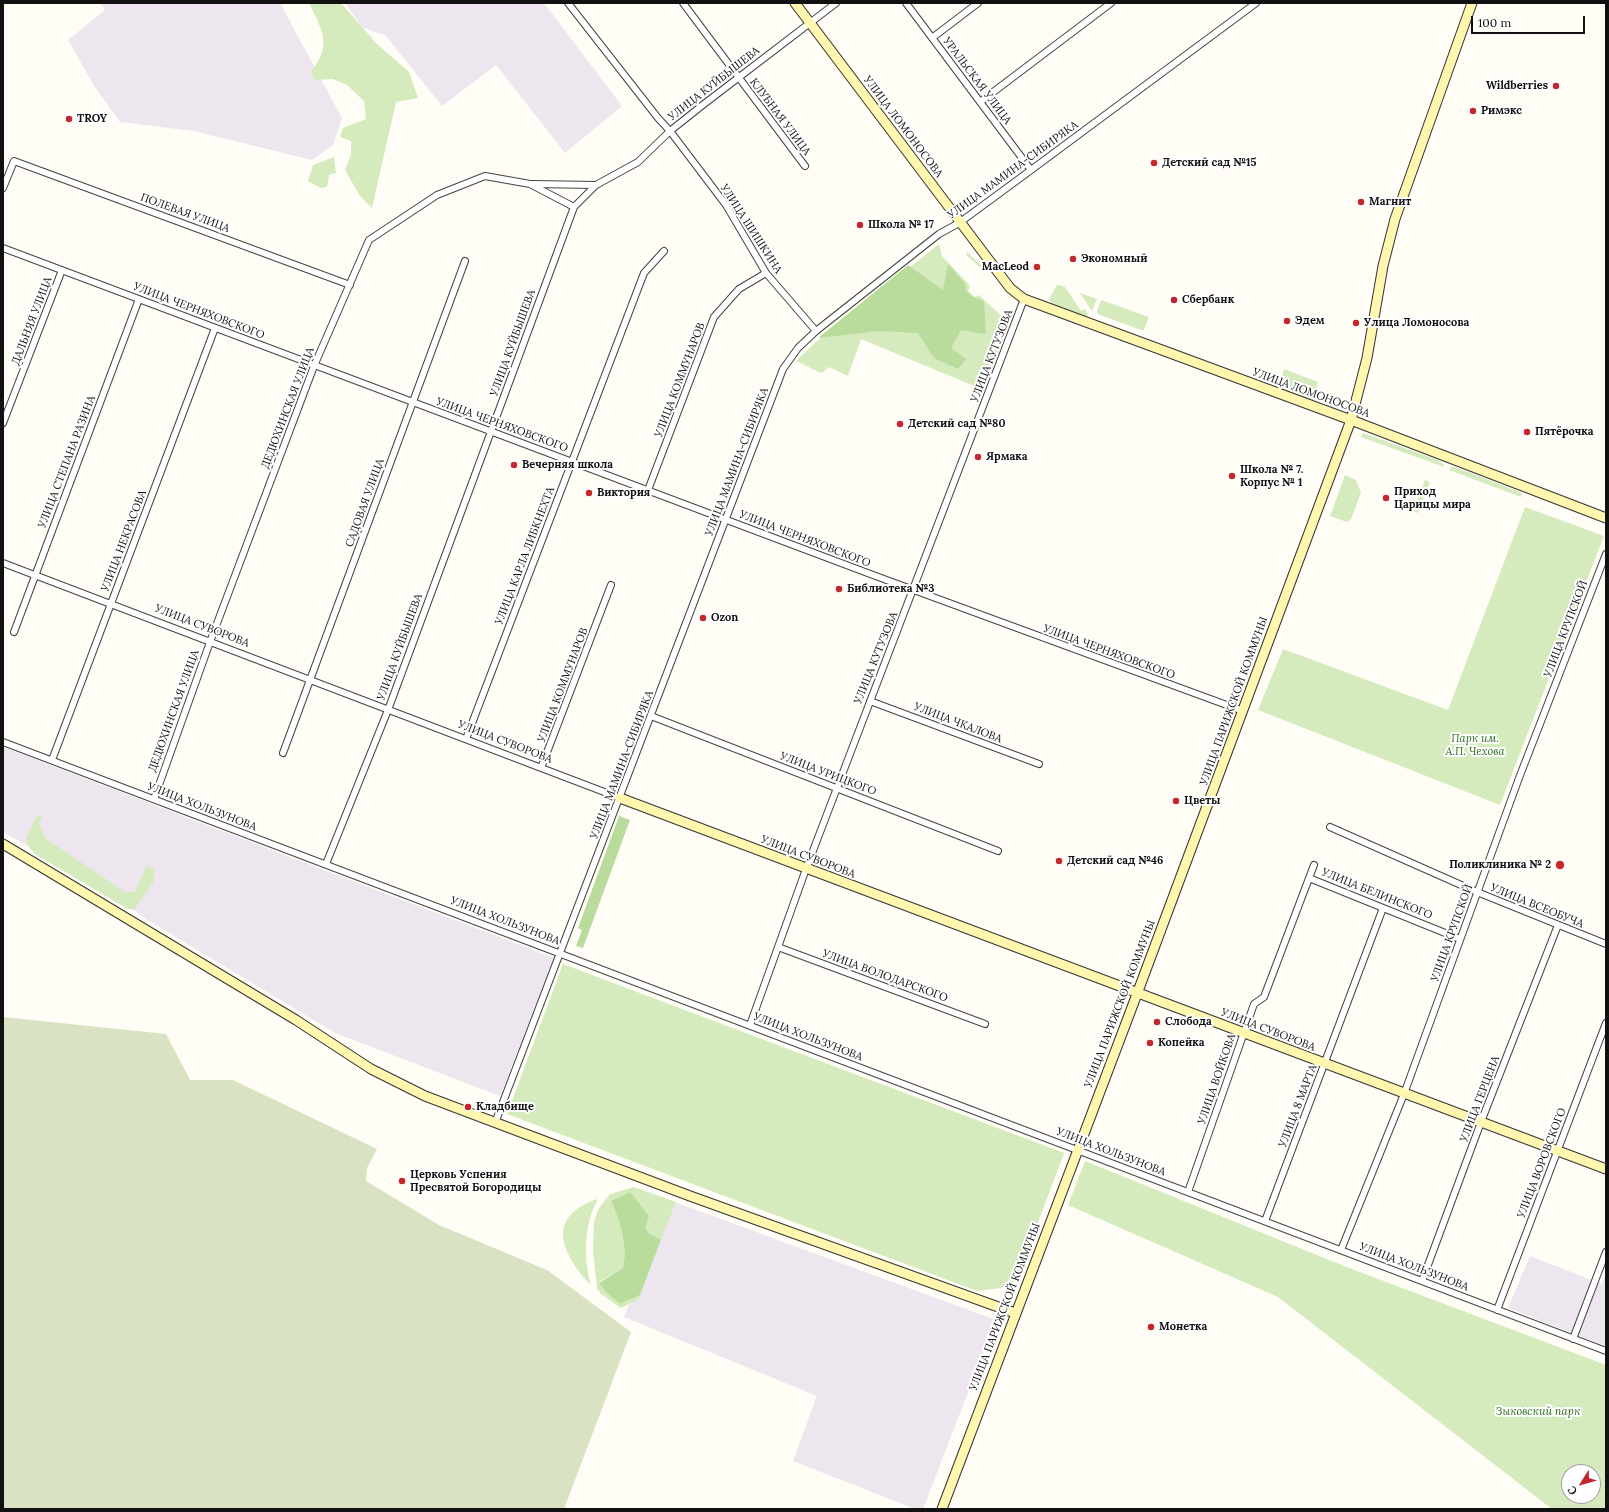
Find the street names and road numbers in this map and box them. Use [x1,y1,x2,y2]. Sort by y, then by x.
street label: УРАЛЬСКАЯ УЛИЦА [940,35,1014,127]
street label: УЛИЦА КУЙБЫШЕВА [666,44,762,124]
street label: УЛИЦА ЛОМОНОСОВА [861,74,945,180]
street label: КЛУБНАЯ УЛИЦА [747,76,813,158]
street label: УЛИЦА МАМИНА-СИБИРЯКА [945,118,1081,222]
street label: УЛИЦА ШИШКИНА [717,182,785,276]
street label: ПОЛЕВАЯ УЛИЦА [139,191,231,235]
street label: ДАЛЬНЯЯ УЛИЦА [9,275,55,367]
street label: УЛИЦА ЧЕРНЯХОВСКОГО [132,280,266,342]
street label: УЛИЦА КУЙБЫШЕВА [488,288,538,398]
street label: УЛИЦА КУТУЗОВА [968,308,1016,404]
street label: УЛИЦА КОММУНАРОВ [652,321,708,439]
street label: ДЕДЮХИНСКАЯ УЛИЦА [259,346,317,470]
street label: УЛИЦА ЛОМОНОСОВА [1251,366,1371,420]
street label: УЛИЦА МАМИНА-СИБИРЯКА [703,386,771,538]
street label: УЛИЦА СТЕПАНА РАЗИНА [36,394,98,530]
street label: УЛИЦА ЧЕРНЯХОВСКОГО [434,395,570,455]
street label: САДОВАЯ УЛИЦА [343,457,387,549]
street label: УЛИЦА КАРЛА ЛИБКНЕХТА [493,485,557,627]
street label: УЛИЦА НЕКРАСОВА [99,488,149,594]
street label: УЛИЦА ЧЕРНЯХОВСКОГО [738,508,872,570]
street label: УЛИЦА КРУПСКОЙ [1541,579,1591,679]
street label: УЛИЦА КУЙБЫШЕВА [375,592,425,702]
street label: УЛИЦА СУВОРОВА [153,602,251,650]
street label: УЛИЦА КУТУЗОВА [851,610,901,706]
street label: УЛИЦА ПАРИЖСКОЙ КОММУНЫ [1197,615,1271,787]
street label: УЛИЦА ЧЕРНЯХОВСКОГО [1041,622,1177,682]
street label: УЛИЦА КОММУНАРОВ [535,626,591,744]
street label: ДЕДЮХИНСКАЯ УЛИЦА [146,648,202,774]
street label: УЛИЦА МАМИНА-СИБИРЯКА [588,689,656,841]
street label: УЛИЦА ЧКАЛОВА [912,700,1004,746]
street label: УЛИЦА СУВОРОВА [456,718,554,766]
street label: УЛИЦА УРИЦКОГО [778,750,878,798]
street label: УЛИЦА ХОЛЬЗУНОВА [146,780,258,834]
street label: УЛИЦА СУВОРОВА [759,833,857,881]
street label: УЛИЦА БЕЛИНСКОГО [1320,866,1434,922]
street label: УЛИЦА ВСЕОБУЧА [1488,881,1586,931]
street label: УЛИЦА КРУПСКОЙ [1428,883,1476,983]
street label: УЛИЦА ХОЛЬЗУНОВА [449,894,561,948]
street label: УЛИЦА ПАРИЖСКОЙ КОММУНЫ [1082,918,1158,1090]
street label: УЛИЦА ВОЛОДАРСКОГО [820,947,950,1005]
street label: УЛИЦА СУВОРОВА [1219,1006,1317,1054]
street label: УЛИЦА ХОЛЬЗУНОВА [752,1010,864,1064]
street label: УЛИЦА ВОЙКОВА [1195,1032,1239,1126]
street label: УЛИЦА ГЕРЦЕНА [1457,1054,1503,1144]
street label: УЛИЦА 8 МАРТА [1276,1063,1320,1149]
street label: УЛИЦА ВОРОВСКОГО [1515,1106,1569,1220]
street label: УЛИЦА ХОЛЬЗУНОВА [1055,1125,1167,1179]
street label: УЛИЦА ПАРИЖСКОЙ КОММУНЫ [967,1221,1043,1393]
street label: УЛИЦА ХОЛЬЗУНОВА [1358,1240,1470,1294]

